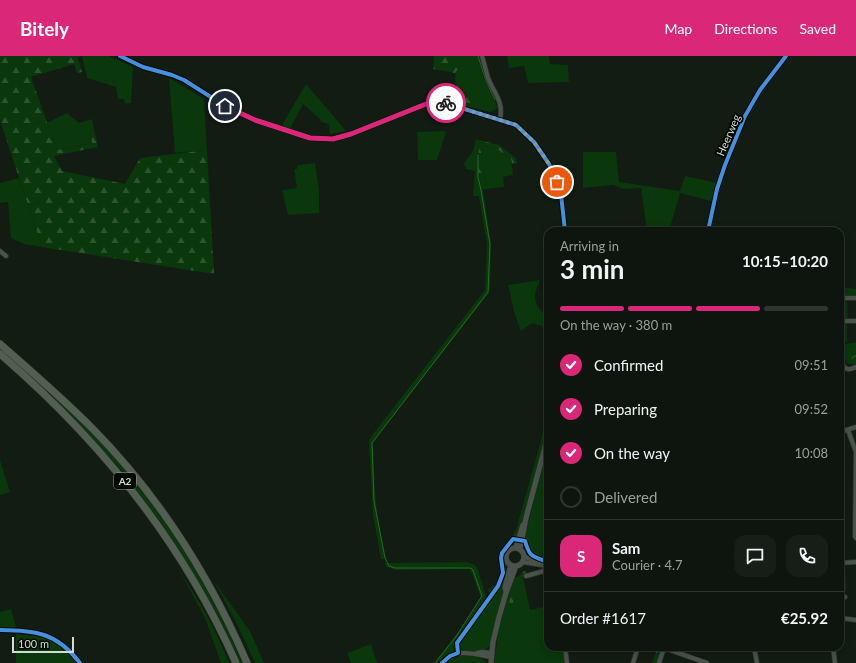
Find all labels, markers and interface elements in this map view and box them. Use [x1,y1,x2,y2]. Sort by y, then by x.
text: Bitely [20,17,69,40]
text: Map [665,20,692,37]
text: Directions [714,20,777,37]
text: Saved [799,20,836,37]
courier [426,83,466,123]
pin [208,89,242,123]
icon: bike [435,92,457,114]
icon: home [214,95,236,117]
street label: Heerweg [713,112,743,158]
pin [540,165,574,199]
icon: bag [546,171,568,193]
text: Arriving in [560,238,619,254]
text: 10:15–10:20 [742,252,828,270]
text: 3 min [560,253,624,285]
text: On the way · 380 m [560,317,672,333]
icon: check [560,354,582,376]
text: Confirmed [594,356,663,374]
text: 09:51 [795,357,828,373]
icon: check [560,398,582,420]
text: Preparing [594,400,657,418]
text: 09:52 [795,401,828,417]
icon: check [560,442,582,464]
text: On the way [594,444,670,462]
text: 10:08 [795,445,828,461]
road number: A2 [114,473,136,489]
text: Delivered [594,488,657,506]
button: chat [734,535,776,577]
button: phone [786,535,828,577]
text: Sam [612,539,640,557]
text: S [577,547,585,565]
text: Courier · 4.7 [612,557,683,573]
text: Order #1617 [560,609,646,627]
text: €25.92 [781,609,828,627]
scale bar [12,635,74,654]
text: 100 m [18,637,49,650]

